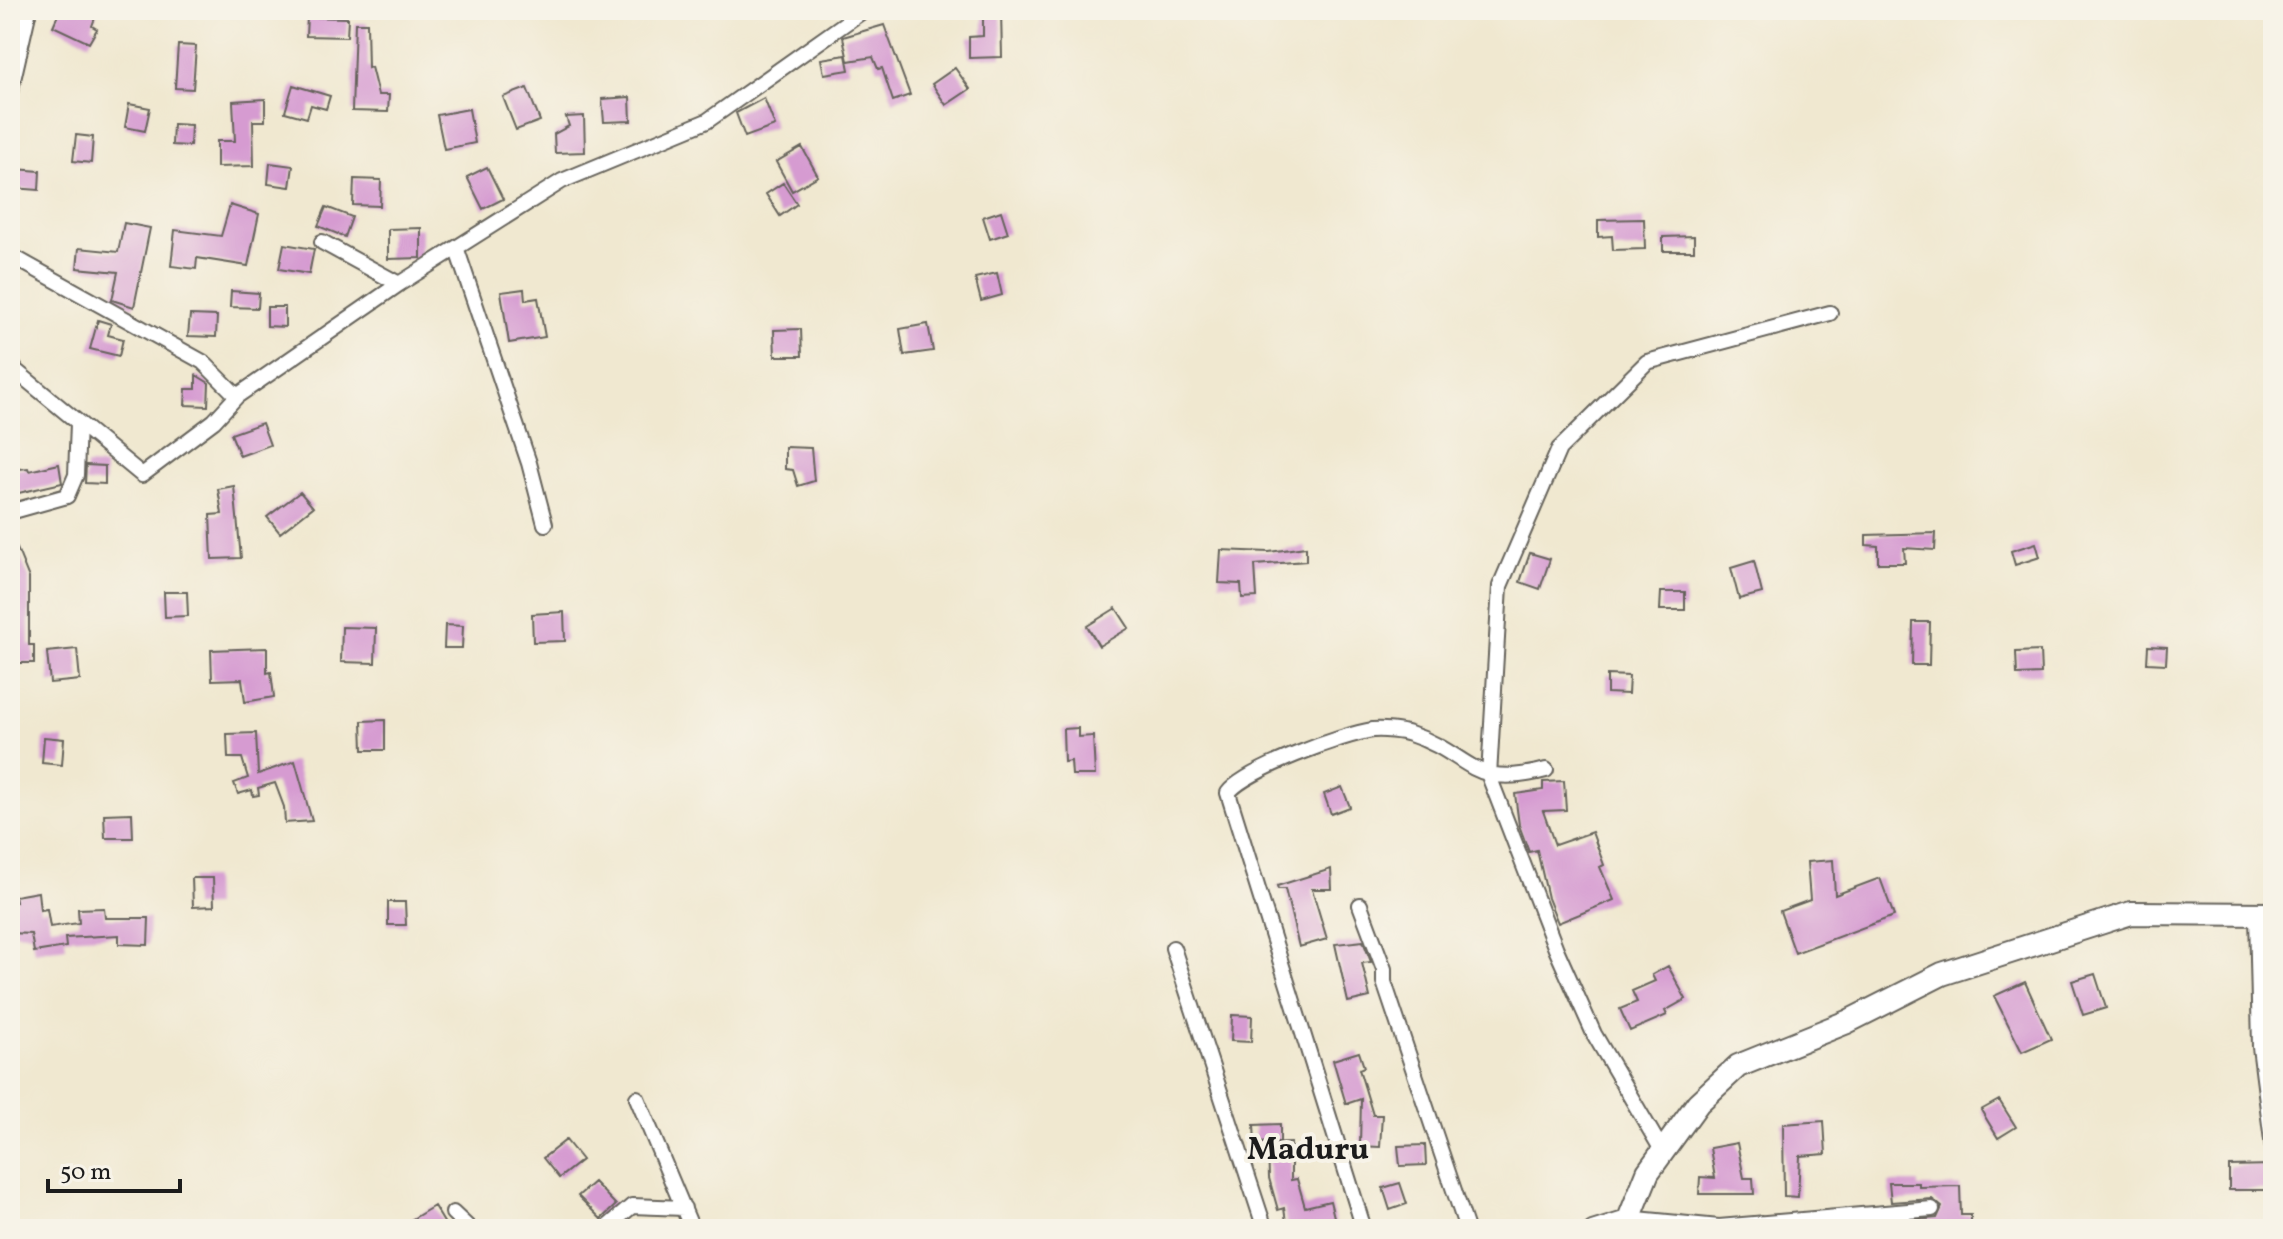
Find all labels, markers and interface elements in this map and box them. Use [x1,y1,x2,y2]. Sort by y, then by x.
district label: Maduru [1247,1129,1369,1173]
scale bar [48,1143,180,1193]
text: 50 m [60,1156,112,1190]

